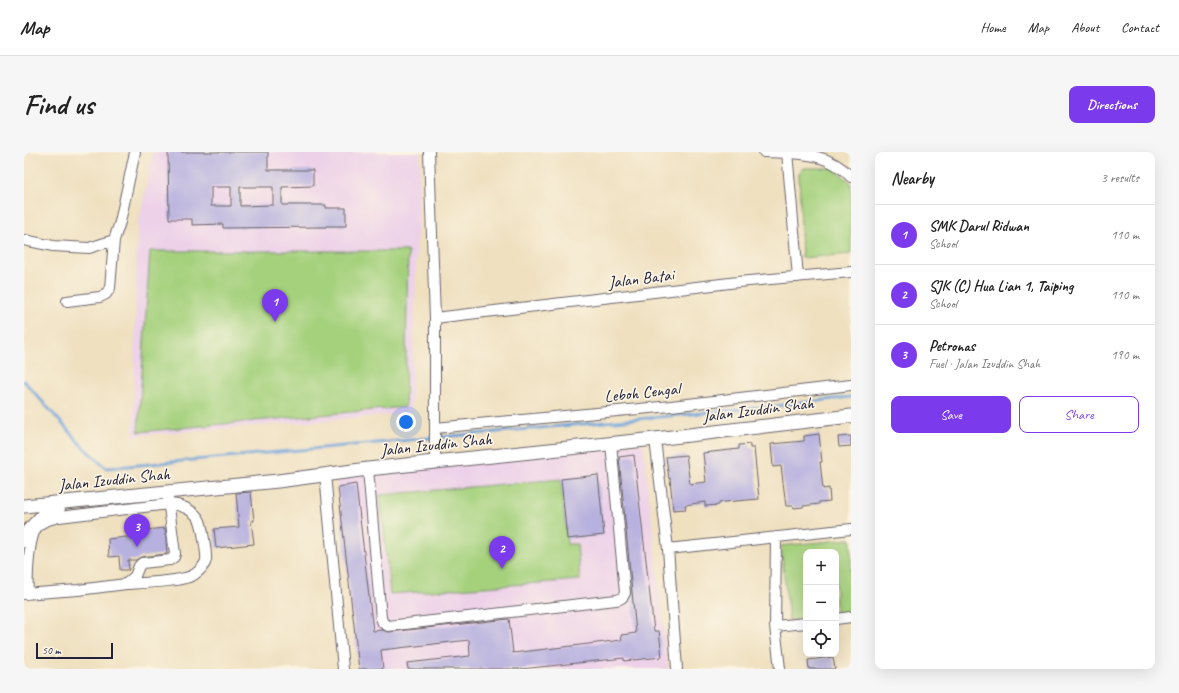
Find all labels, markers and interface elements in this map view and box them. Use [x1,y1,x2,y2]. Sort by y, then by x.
text: Map [20,16,50,40]
text: Home [980,19,1006,36]
text: Map [1028,19,1049,36]
text: About [1071,19,1099,36]
text: Contact [1121,19,1159,36]
button: Directions [1069,86,1155,123]
text: Find us [24,87,94,122]
text: Nearby [891,168,934,189]
text: 3 results [1101,170,1139,186]
text: SMK Darul Ridwan [929,217,1029,236]
text: 1 [901,227,907,243]
text: 110 m [1111,227,1139,243]
text: School [929,236,957,252]
street label: Jalan Batai [606,264,677,293]
text: SJK (C) Hua Lian 1, Taiping [929,277,1073,296]
text: 2 [901,287,907,303]
text: 110 m [1111,287,1139,303]
pin: 1 [262,289,288,322]
text: School [929,296,957,312]
text: Petronas [929,337,975,356]
text: 3 [901,347,907,363]
text: 190 m [1111,347,1139,363]
text: Fuel · Jalan Izuddin Shah [929,356,1040,372]
street label: Leboh Cengal [603,378,684,407]
street label: Jalan Izuddin Shah [700,392,816,427]
button: Save [891,396,1011,433]
button: Share [1019,396,1139,433]
your location [396,412,416,432]
street label: Jalan Izuddin Shah [378,428,494,461]
street label: Jalan Izuddin Shah [56,463,172,496]
pin: 3 [124,514,150,547]
pin: 2 [489,536,515,569]
map controls [803,549,839,657]
button: + [803,549,839,585]
button: − [803,585,839,621]
button: locate [803,621,839,657]
scale bar [36,641,113,660]
text: 50 m [42,643,61,657]

